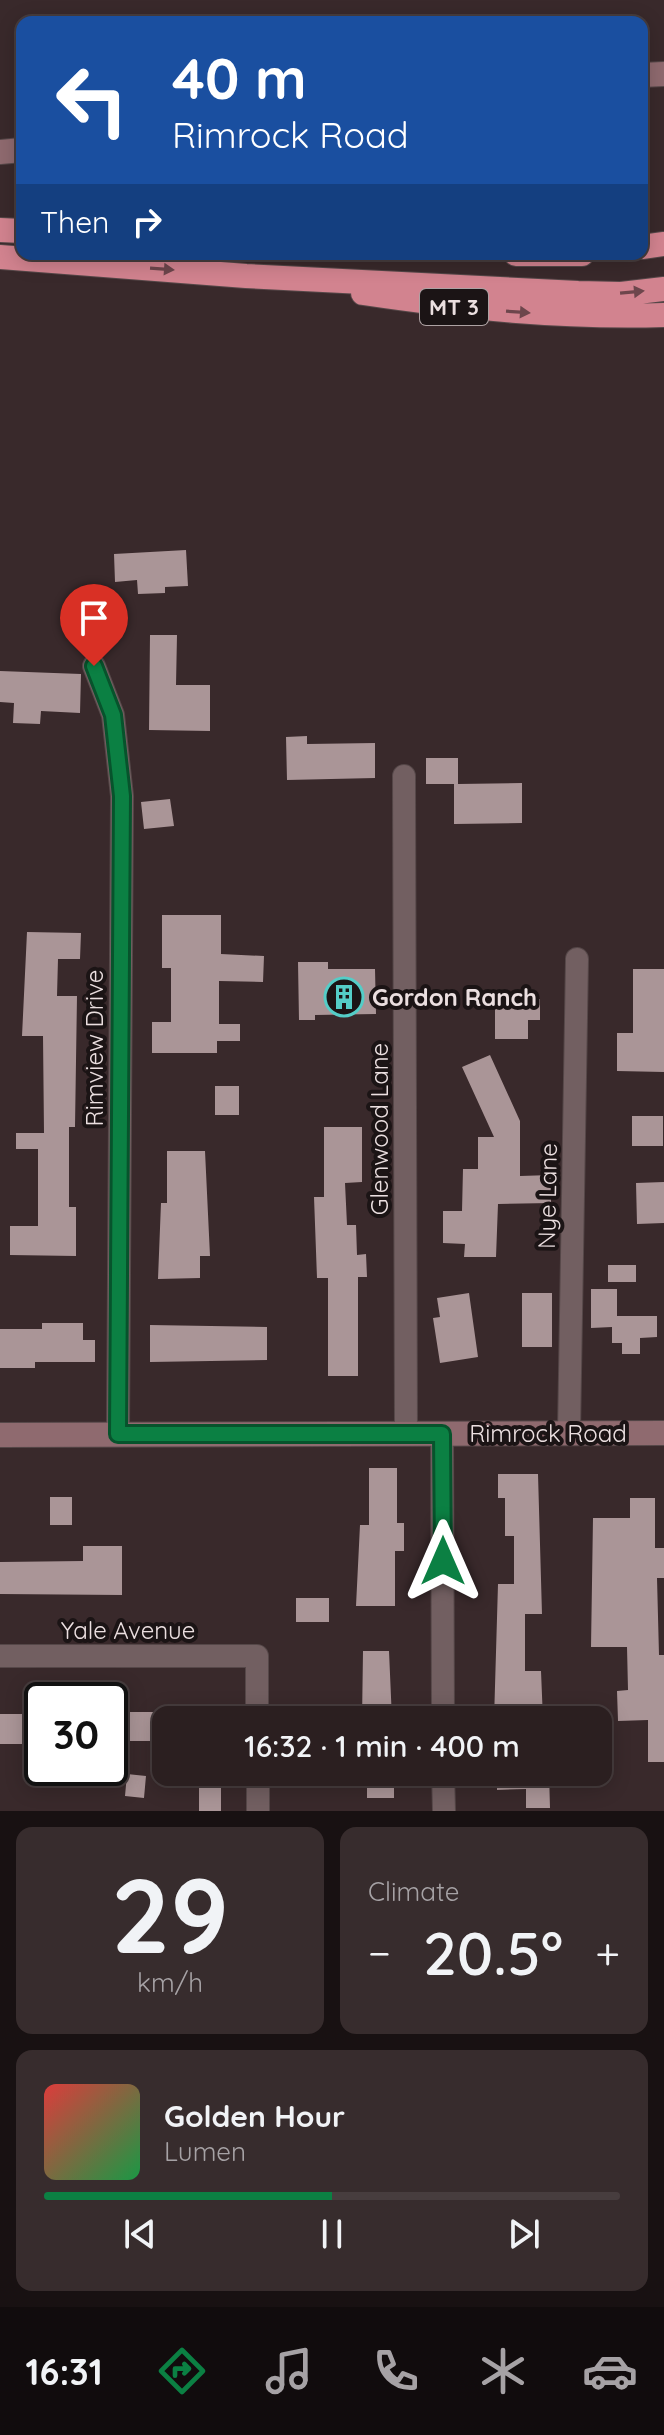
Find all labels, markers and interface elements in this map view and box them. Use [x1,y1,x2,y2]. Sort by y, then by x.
text: 40 m [172,43,307,113]
icon: left [40,48,144,152]
text: Rimrock Road [172,112,409,157]
icon: right [125,200,169,244]
text: Then [40,203,109,241]
one-way arrow [150,263,175,276]
one-way arrow [620,286,645,299]
road number: MT 3 [420,289,488,325]
one-way arrow [506,306,531,319]
pin [60,584,128,666]
icon: arrive [72,596,116,640]
street label: Rimview Drive [79,970,109,1126]
building icon: Gordon Ranch [323,976,365,1018]
place label: Gordon Ranch [372,982,537,1012]
street label: Glenwood Lane [364,1043,394,1215]
street label: Nye Lane [531,1143,563,1249]
street label: Rimrock Road [469,1418,627,1448]
position arrow [401,1519,485,1603]
street label: Yale Avenue [61,1615,195,1645]
speed limit sign: 30 [24,1682,128,1786]
text: 16:32 · 1 min · 400 m [244,1727,520,1765]
text: 29 [111,1849,229,1979]
text: Climate [368,1875,459,1908]
text: 20.5° [423,1915,563,1990]
text: − [368,1925,391,1980]
text: + [595,1925,620,1980]
text: km/h [137,1966,203,1999]
text: Golden Hour [164,2097,345,2135]
text: Lumen [164,2135,246,2168]
icon: previous [118,2212,162,2256]
icon: pause [310,2212,354,2256]
icon: next [502,2212,546,2256]
icon: directions [154,2343,210,2399]
icon: music [261,2343,317,2399]
icon: phone [368,2343,424,2399]
icon: climate [475,2343,531,2399]
icon: car [582,2343,638,2399]
text: 16:31 [26,2349,103,2394]

